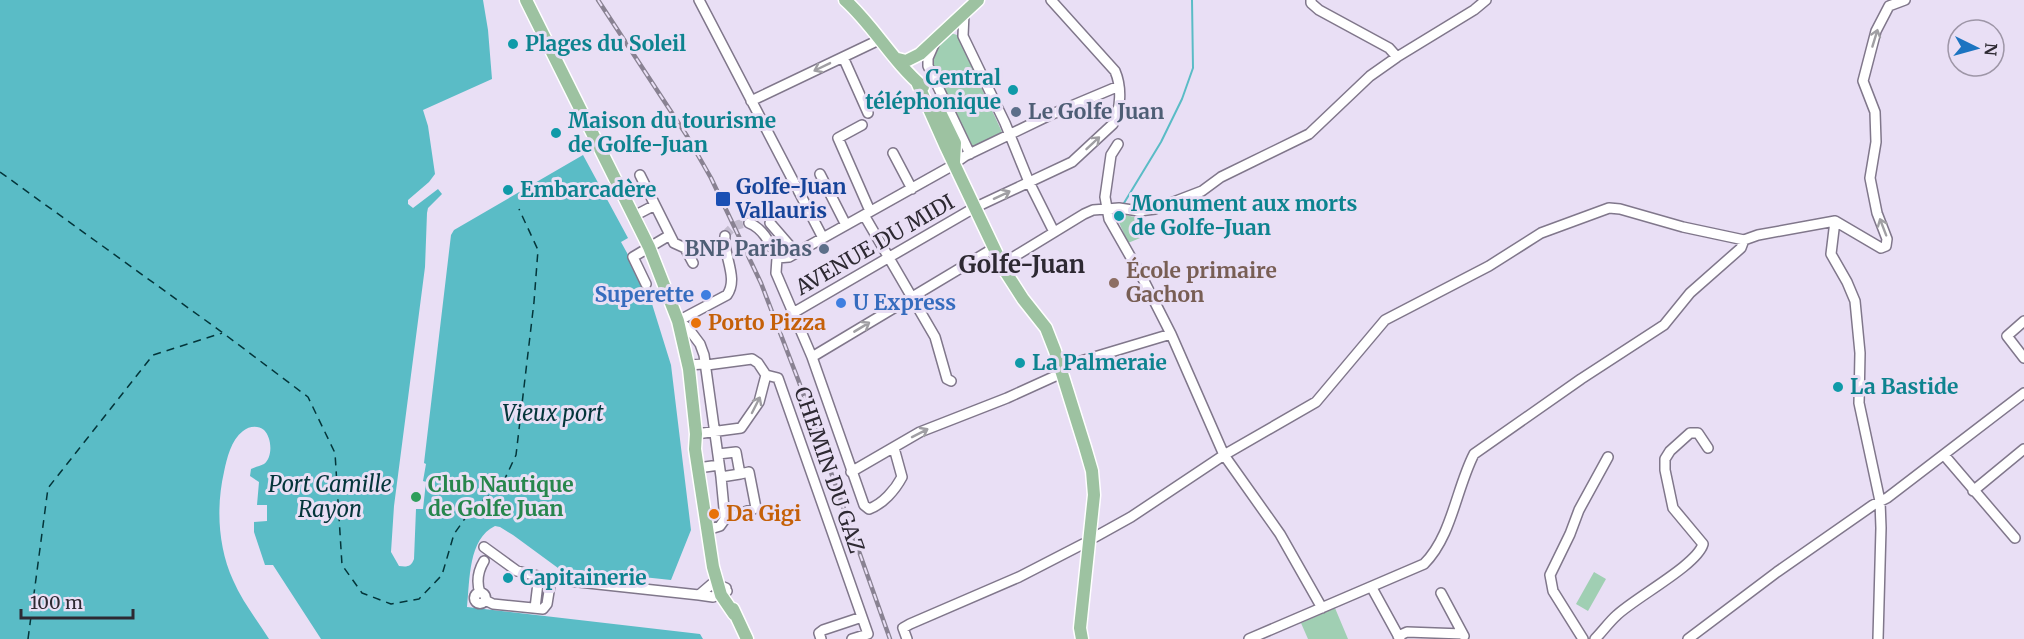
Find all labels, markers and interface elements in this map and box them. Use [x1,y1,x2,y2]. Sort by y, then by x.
north arrow [1946,18,2006,78]
one-way arrow [1870,29,1881,48]
place label: Plages du Soleil [525,30,686,57]
marker: Plages du Soleil [506,37,520,51]
text: N [1980,42,2001,57]
one-way arrow [813,62,831,74]
place label: Central téléphonique [865,64,1001,115]
marker: Central téléphonique [1006,83,1020,97]
place label: Le Golfe Juan [1028,98,1164,125]
marker: Le Golfe Juan [1009,105,1023,119]
place label: Maison du tourisme de Golfe-Juan [568,107,776,158]
marker: Maison du tourisme de Golfe-Juan [549,126,563,140]
one-way arrow [1085,136,1100,150]
place label: Golfe-Juan Vallauris [735,173,847,224]
place label: Embarcadère [520,176,656,203]
marker: Embarcadère [501,183,515,197]
street label: AVENUE DU MIDI [790,188,959,302]
one-way arrow [992,188,1010,200]
marker: Golfe-Juan Vallauris [714,190,732,208]
place label: Monument aux morts de Golfe-Juan [1131,190,1358,241]
marker: Monument aux morts de Golfe-Juan [1112,209,1126,223]
one-way arrow [1876,218,1887,237]
place label: BNP Paribas [684,235,812,262]
marker: BNP Paribas [817,242,831,256]
district label: Golfe-Juan [959,249,1085,280]
place label: École primaire Gachon [1126,256,1277,308]
marker: École primaire Gachon [1107,276,1121,290]
place label: Superette [595,281,694,308]
marker: Superette [699,288,713,302]
place label: U Express [853,289,956,316]
marker: U Express [834,296,848,310]
place label: Porto Pizza [708,309,826,336]
marker: Porto Pizza [689,316,703,330]
one-way arrow [853,321,870,333]
place label: La Palmeraie [1032,349,1167,376]
marker: La Palmeraie [1013,356,1027,370]
place label: La Bastide [1850,373,1958,400]
marker: La Bastide [1831,380,1845,394]
street label: CHEMIN DU GAZ [788,383,871,557]
one-way arrow [751,396,763,414]
water label: Vieux port [502,399,604,427]
one-way arrow [911,426,929,438]
water label: Port Camille Rayon [268,470,392,523]
place label: Club Nautique de Golfe Juan [428,471,574,522]
marker: Club Nautique de Golfe Juan [409,490,423,504]
place label: Da Gigi [726,500,801,527]
marker: Da Gigi [707,507,721,521]
place label: Capitainerie [520,564,647,591]
marker: Capitainerie [501,571,515,585]
scale bar [21,582,134,620]
text: 100 m [30,591,83,614]

